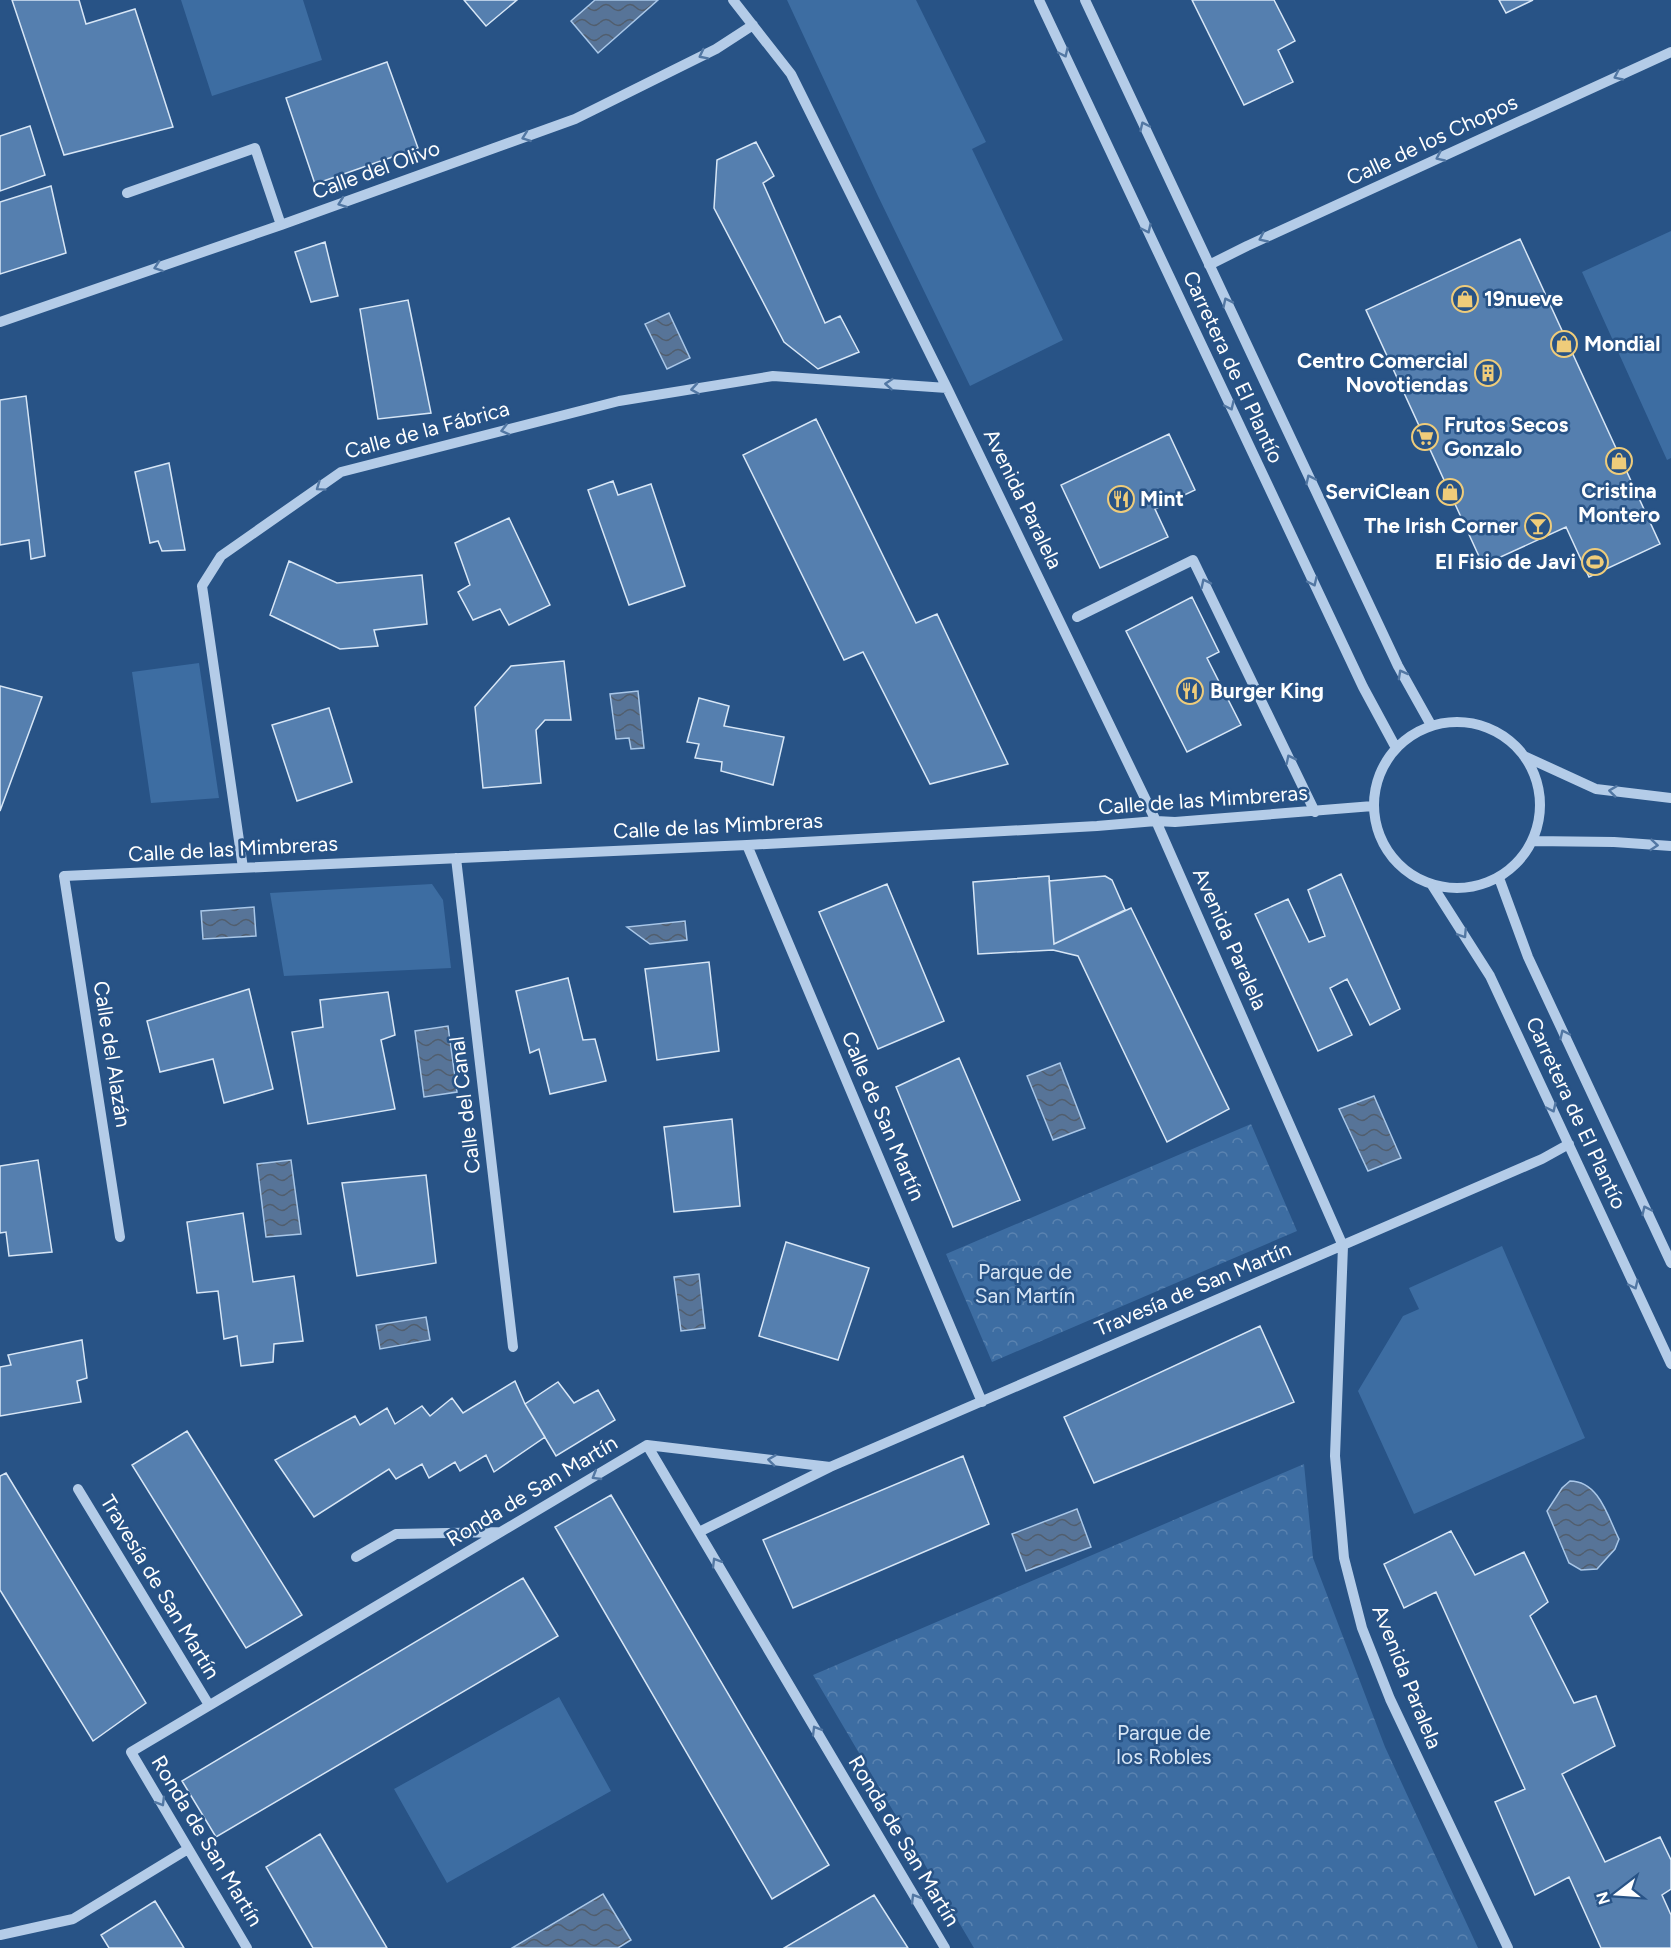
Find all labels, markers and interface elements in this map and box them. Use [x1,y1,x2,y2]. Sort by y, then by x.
one-way arrow [1056,46,1068,57]
one-way arrow [698,48,709,60]
one-way arrow [1613,69,1624,81]
street label: Calle de los Chopos [1342,89,1521,190]
one-way arrow [1140,122,1152,133]
one-way arrow [521,129,532,142]
street label: Calle del Olivo [309,135,443,204]
one-way arrow [1436,150,1447,162]
one-way arrow [337,195,348,208]
one-way arrow [1140,223,1152,234]
one-way arrow [1259,231,1270,243]
one-way arrow [153,260,164,272]
street label: Carretera de El Plantío [1178,267,1289,467]
shop icon: 19nueve [1450,284,1480,314]
place label: 19nueve [1484,286,1563,311]
one-way arrow [1223,298,1235,309]
shop icon: Mondial [1549,329,1579,359]
place label: Mondial [1584,331,1660,356]
place label: Centro Comercial Novotiendas [1297,348,1468,397]
building icon: Centro Comercial Novotiendas [1473,358,1503,388]
one-way arrow [884,377,893,390]
one-way arrow [691,382,700,394]
street label: Calle de la Fábrica [342,396,512,464]
one-way arrow [1222,399,1234,410]
place label: Frutos Secos Gonzalo [1444,412,1569,461]
supermarket icon: Frutos Secos Gonzalo [1410,422,1440,452]
one-way arrow [500,423,510,436]
street label: Avenida Paralela [979,425,1068,573]
shop icon: Cristina Montero [1604,446,1634,476]
one-way arrow [1306,474,1318,485]
shop icon: ServiClean [1435,477,1465,507]
place label: Cristina Montero [1578,478,1660,527]
place label: ServiClean [1325,479,1430,504]
one-way arrow [315,480,326,491]
restaurant icon: Mint [1106,484,1136,514]
place label: Mint [1140,486,1184,511]
bar icon: The Irish Corner [1523,511,1553,541]
place label: The Irish Corner [1364,513,1518,538]
sports icon: El Fisio de Javi [1580,547,1610,577]
place label: El Fisio de Javi [1435,549,1576,574]
one-way arrow [1306,576,1318,587]
one-way arrow [1200,579,1212,590]
one-way arrow [1398,670,1410,680]
restaurant icon: Burger King [1175,676,1205,706]
place label: Burger King [1210,678,1324,703]
one-way arrow [1285,754,1297,765]
street label: Calle de las Mimbreras [1097,780,1309,819]
one-way arrow [1608,785,1617,798]
street label: Calle de las Mimbreras [612,808,823,843]
street label: Calle de las Mimbreras [127,831,338,866]
one-way arrow [1649,838,1658,851]
street label: Avenida Paralela [1188,864,1273,1014]
one-way arrow [1456,928,1467,939]
street label: Calle del Alazán [89,979,136,1129]
street label: Carretera de El Plantío [1521,1013,1632,1213]
street label: Calle de San Martín [837,1027,930,1204]
one-way arrow [1559,1029,1571,1040]
street label: Calle del Canal [444,1035,485,1175]
one-way arrow [1544,1101,1556,1112]
one-way arrow [1642,1206,1654,1217]
street label: Travesía de San Martín [1091,1236,1295,1341]
park label: Parque de San Martín [975,1259,1075,1308]
one-way arrow [1627,1278,1639,1289]
street label: Ronda de San Martín [442,1430,622,1551]
one-way arrow [768,1455,777,1467]
one-way arrow [592,1468,602,1480]
street label: Travesía de San Martín [95,1490,225,1683]
one-way arrow [712,1558,724,1568]
street label: Avenida Paralela [1367,1601,1448,1752]
park label: Parque de los Robles [1116,1720,1212,1769]
one-way arrow [811,1726,823,1736]
street label: Ronda de San Martín [147,1751,268,1931]
street label: Ronda de San Martín [844,1751,965,1931]
one-way arrow [153,1796,165,1806]
north arrow [1587,1864,1647,1924]
text: N [1592,1890,1614,1907]
one-way arrow [910,1894,922,1904]

